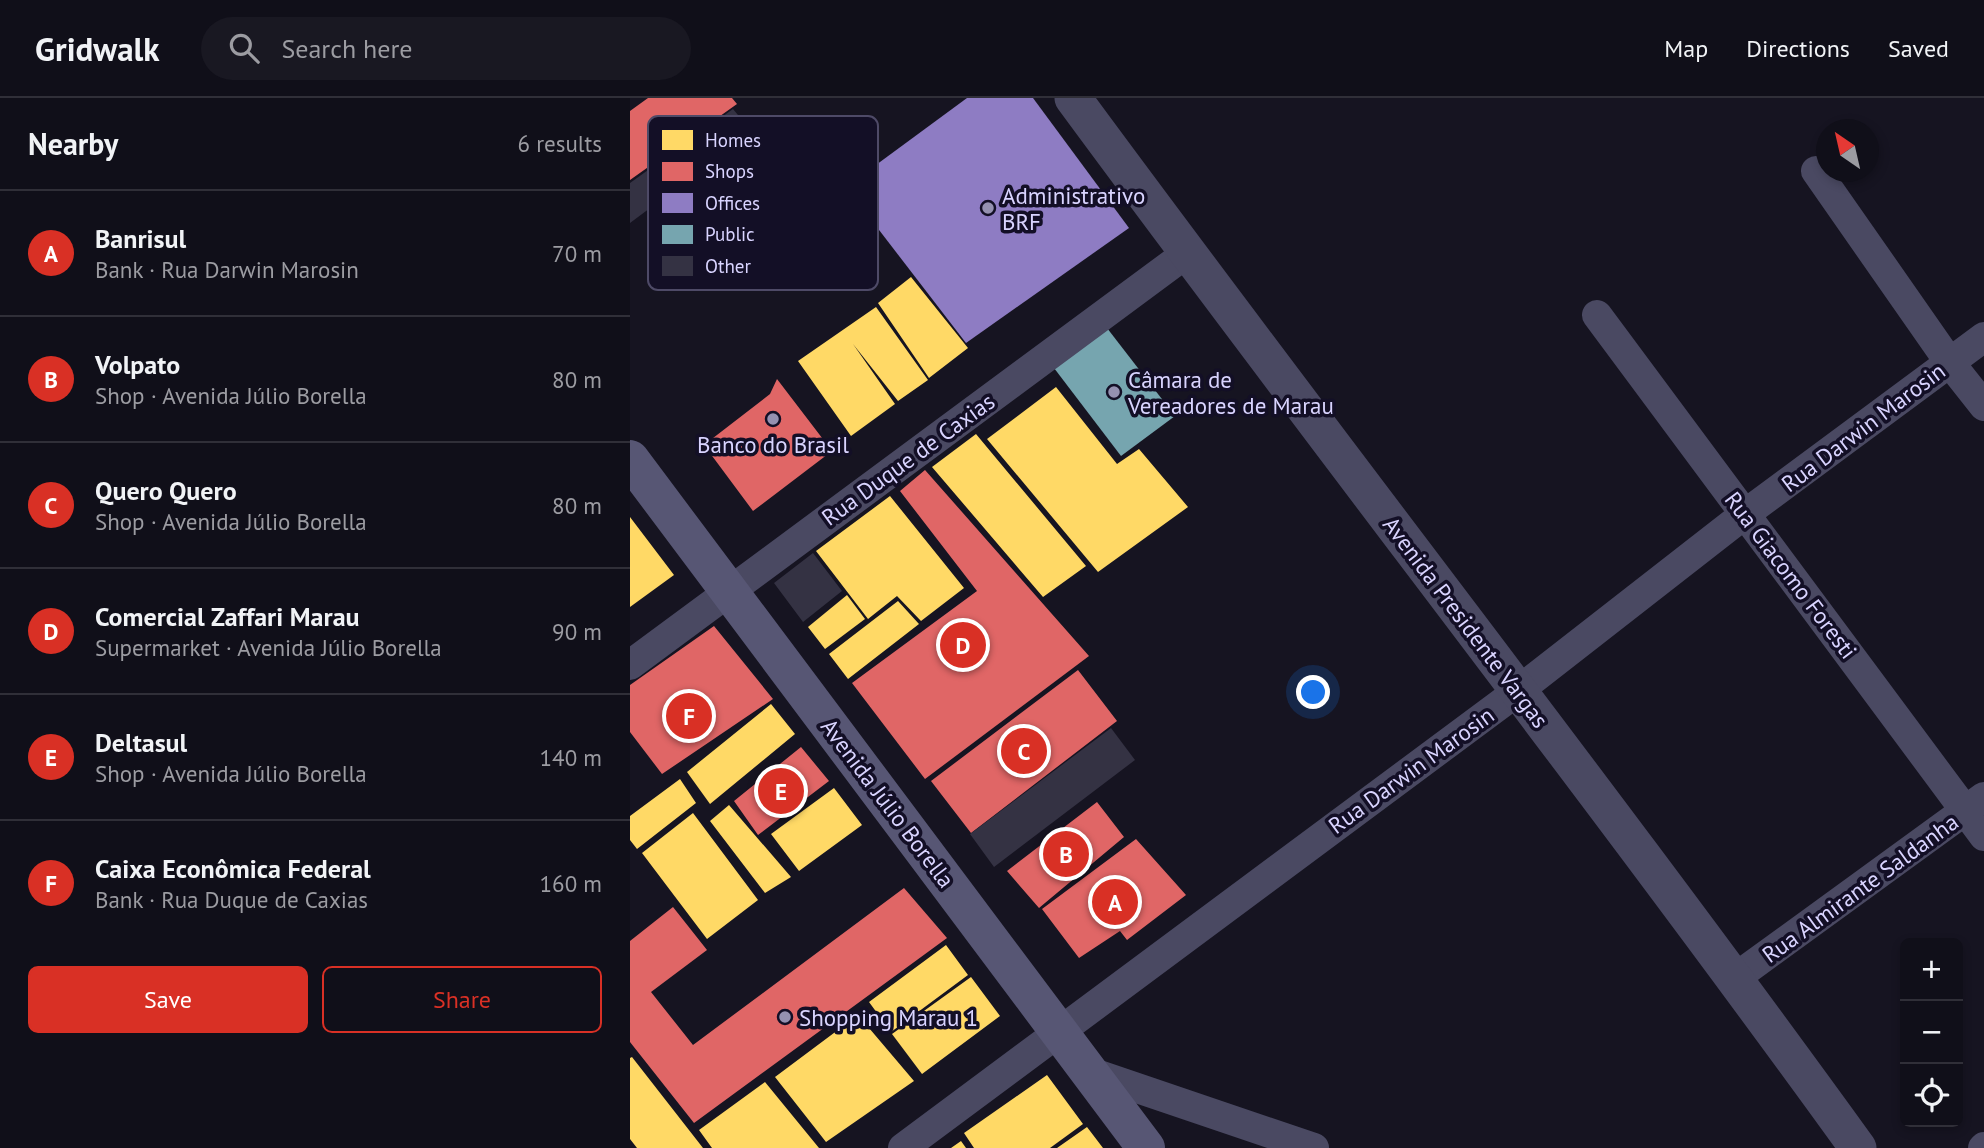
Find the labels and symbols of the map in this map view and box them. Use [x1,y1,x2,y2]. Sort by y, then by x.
legend [648,116,878,290]
north arrow [1816,119,1879,182]
text: Homes [705,128,761,152]
text: Shops [705,159,754,183]
place label: Administrativo BRF [1002,181,1145,236]
text: Offices [705,191,760,215]
marker: Administrativo BRF [980,200,996,216]
text: Public [705,222,755,246]
text: Other [705,254,751,278]
street label: Rua Darwin Marosin [1775,356,1951,498]
place label: Câmara de Vereadores de Marau [1127,365,1334,420]
marker: Câmara de Vereadores de Marau [1106,384,1122,400]
street label: Rua Duque de Caxias [816,386,1000,532]
marker: Banco do Brasil [765,411,781,427]
place label: Banco do Brasil [697,430,849,459]
street label: Rua Giacomo Foresti [1719,486,1863,664]
street label: Avenida Presidente Vargas [1377,511,1555,733]
pin: D [940,619,986,671]
your location [1296,675,1330,709]
pin: F [666,690,712,742]
street label: Rua Darwin Marosin [1323,700,1499,840]
street label: Avenida Júlio Borella [815,713,961,893]
pin: C [1001,725,1047,777]
pin: E [758,765,804,817]
street label: Rua Almirante Saldanha [1756,807,1964,969]
pin: B [1043,828,1089,880]
pin: A [1092,876,1138,928]
place label: Shopping Marau 1 [799,1003,978,1032]
marker: Shopping Marau 1 [777,1009,793,1025]

